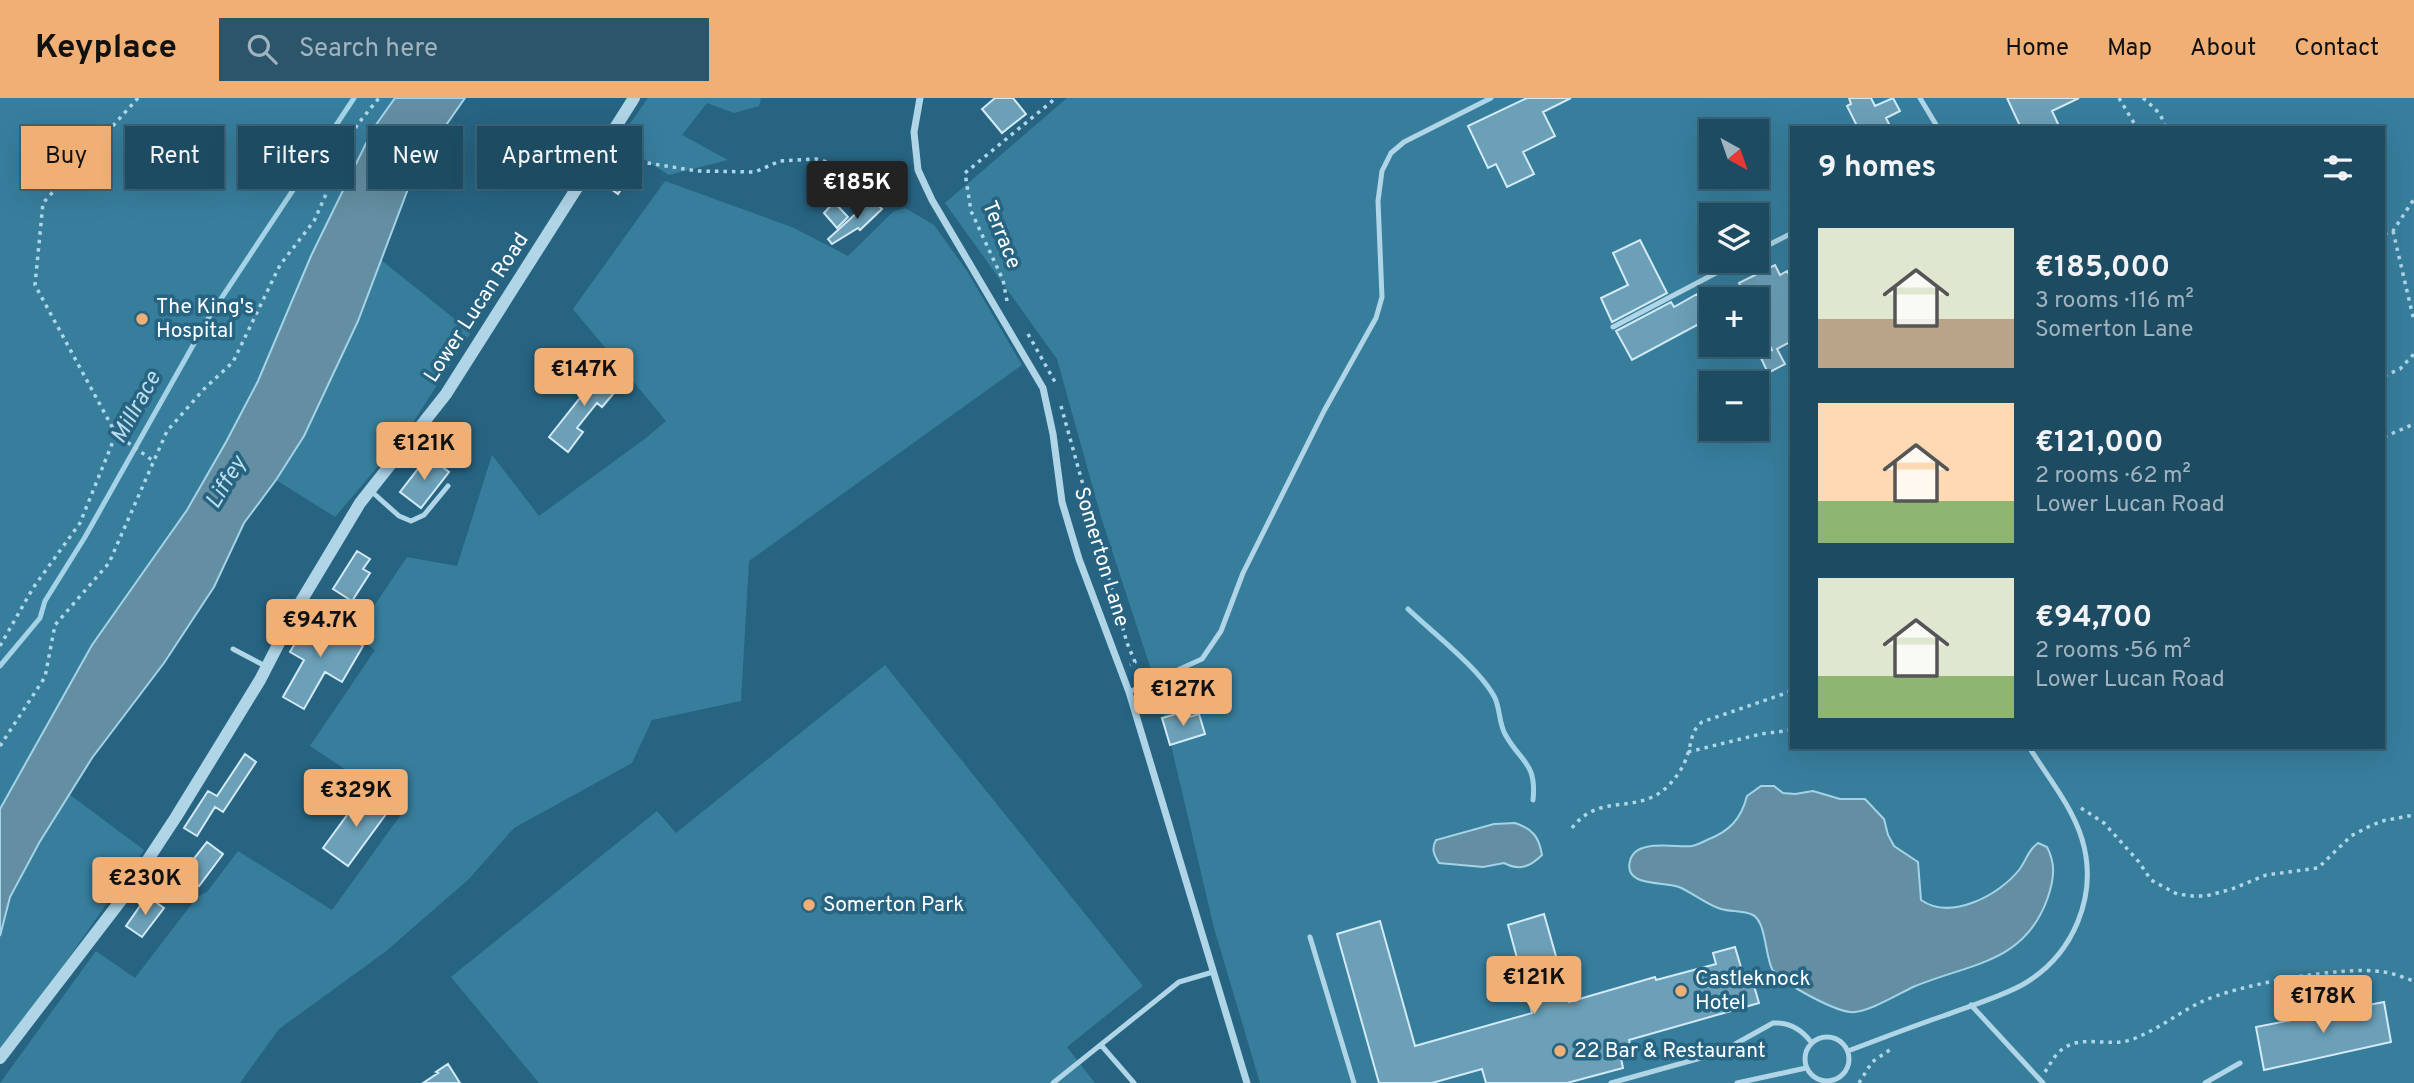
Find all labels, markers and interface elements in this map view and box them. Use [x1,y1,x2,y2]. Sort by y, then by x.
search box [219,18,709,81]
text: Keyplace [35,28,177,70]
icon: search [243,30,281,68]
text: Search here [299,33,438,66]
text: Home [2005,34,2069,64]
text: Map [2107,34,2152,64]
text: About [2190,34,2256,64]
text: Contact [2294,34,2379,64]
north arrow [1699,119,1769,189]
map controls [1699,119,1769,441]
chip: Buy [21,126,111,189]
chip: Rent [125,126,224,189]
chip: Filters [238,126,354,189]
chip: New [368,126,463,189]
chip: Apartment [477,126,642,189]
icon: filters [2319,149,2357,187]
text: 9 homes [1818,150,1936,187]
pin: €185K [808,162,906,221]
text: €185K [823,169,891,198]
street label: Terrace [975,197,1027,273]
button: layers [1699,203,1769,273]
street label: Lower Lucan Road [419,228,535,388]
text: €185,000 [2035,250,2170,287]
icon: home [1874,256,1958,340]
button: + [1699,287,1769,357]
text: 3 rooms · 116 m² [2035,287,2194,316]
place label: The King's Hospital [156,294,254,345]
marker: The King's Hospital [134,311,150,327]
text: Somerton Lane [2035,316,2193,345]
pin: €147K [535,348,633,408]
text: €147K [550,356,618,385]
water label: Millrace [105,366,169,449]
button: − [1699,371,1769,441]
pin: €121K [375,422,473,482]
text: €121,000 [2035,425,2164,462]
text: €121K [392,430,456,459]
icon: home [1874,431,1958,515]
water label: Liffey [200,449,255,515]
text: 2 rooms · 62 m² [2035,462,2191,491]
street label: Somerton Lane [1067,484,1135,630]
text: Lower Lucan Road [2035,491,2225,520]
pin: €94.7K [263,600,377,659]
text: €94,700 [2035,600,2152,637]
icon: home [1874,606,1958,690]
text: €94.7K [282,607,358,636]
text: 2 rooms · 56 m² [2035,637,2191,666]
text: Lower Lucan Road [2035,666,2225,695]
pin: €127K [1134,668,1232,728]
text: €127K [1150,676,1216,705]
pin: €329K [307,770,405,829]
text: €329K [320,777,392,806]
pin: €230K [96,858,194,917]
text: €230K [108,865,182,894]
place label: Somerton Park [823,892,964,919]
marker: Somerton Park [801,897,817,913]
pin: €121K [1485,956,1583,1016]
text: €121K [1502,964,1566,993]
place label: Castleknock Hotel [1695,966,1811,1017]
pin: €178K [2274,976,2372,1035]
marker: Castleknock Hotel [1673,983,1689,999]
text: €178K [2290,983,2356,1012]
place label: 22 Bar & Restaurant [1574,1038,1766,1065]
marker: 22 Bar & Restaurant [1552,1043,1568,1059]

